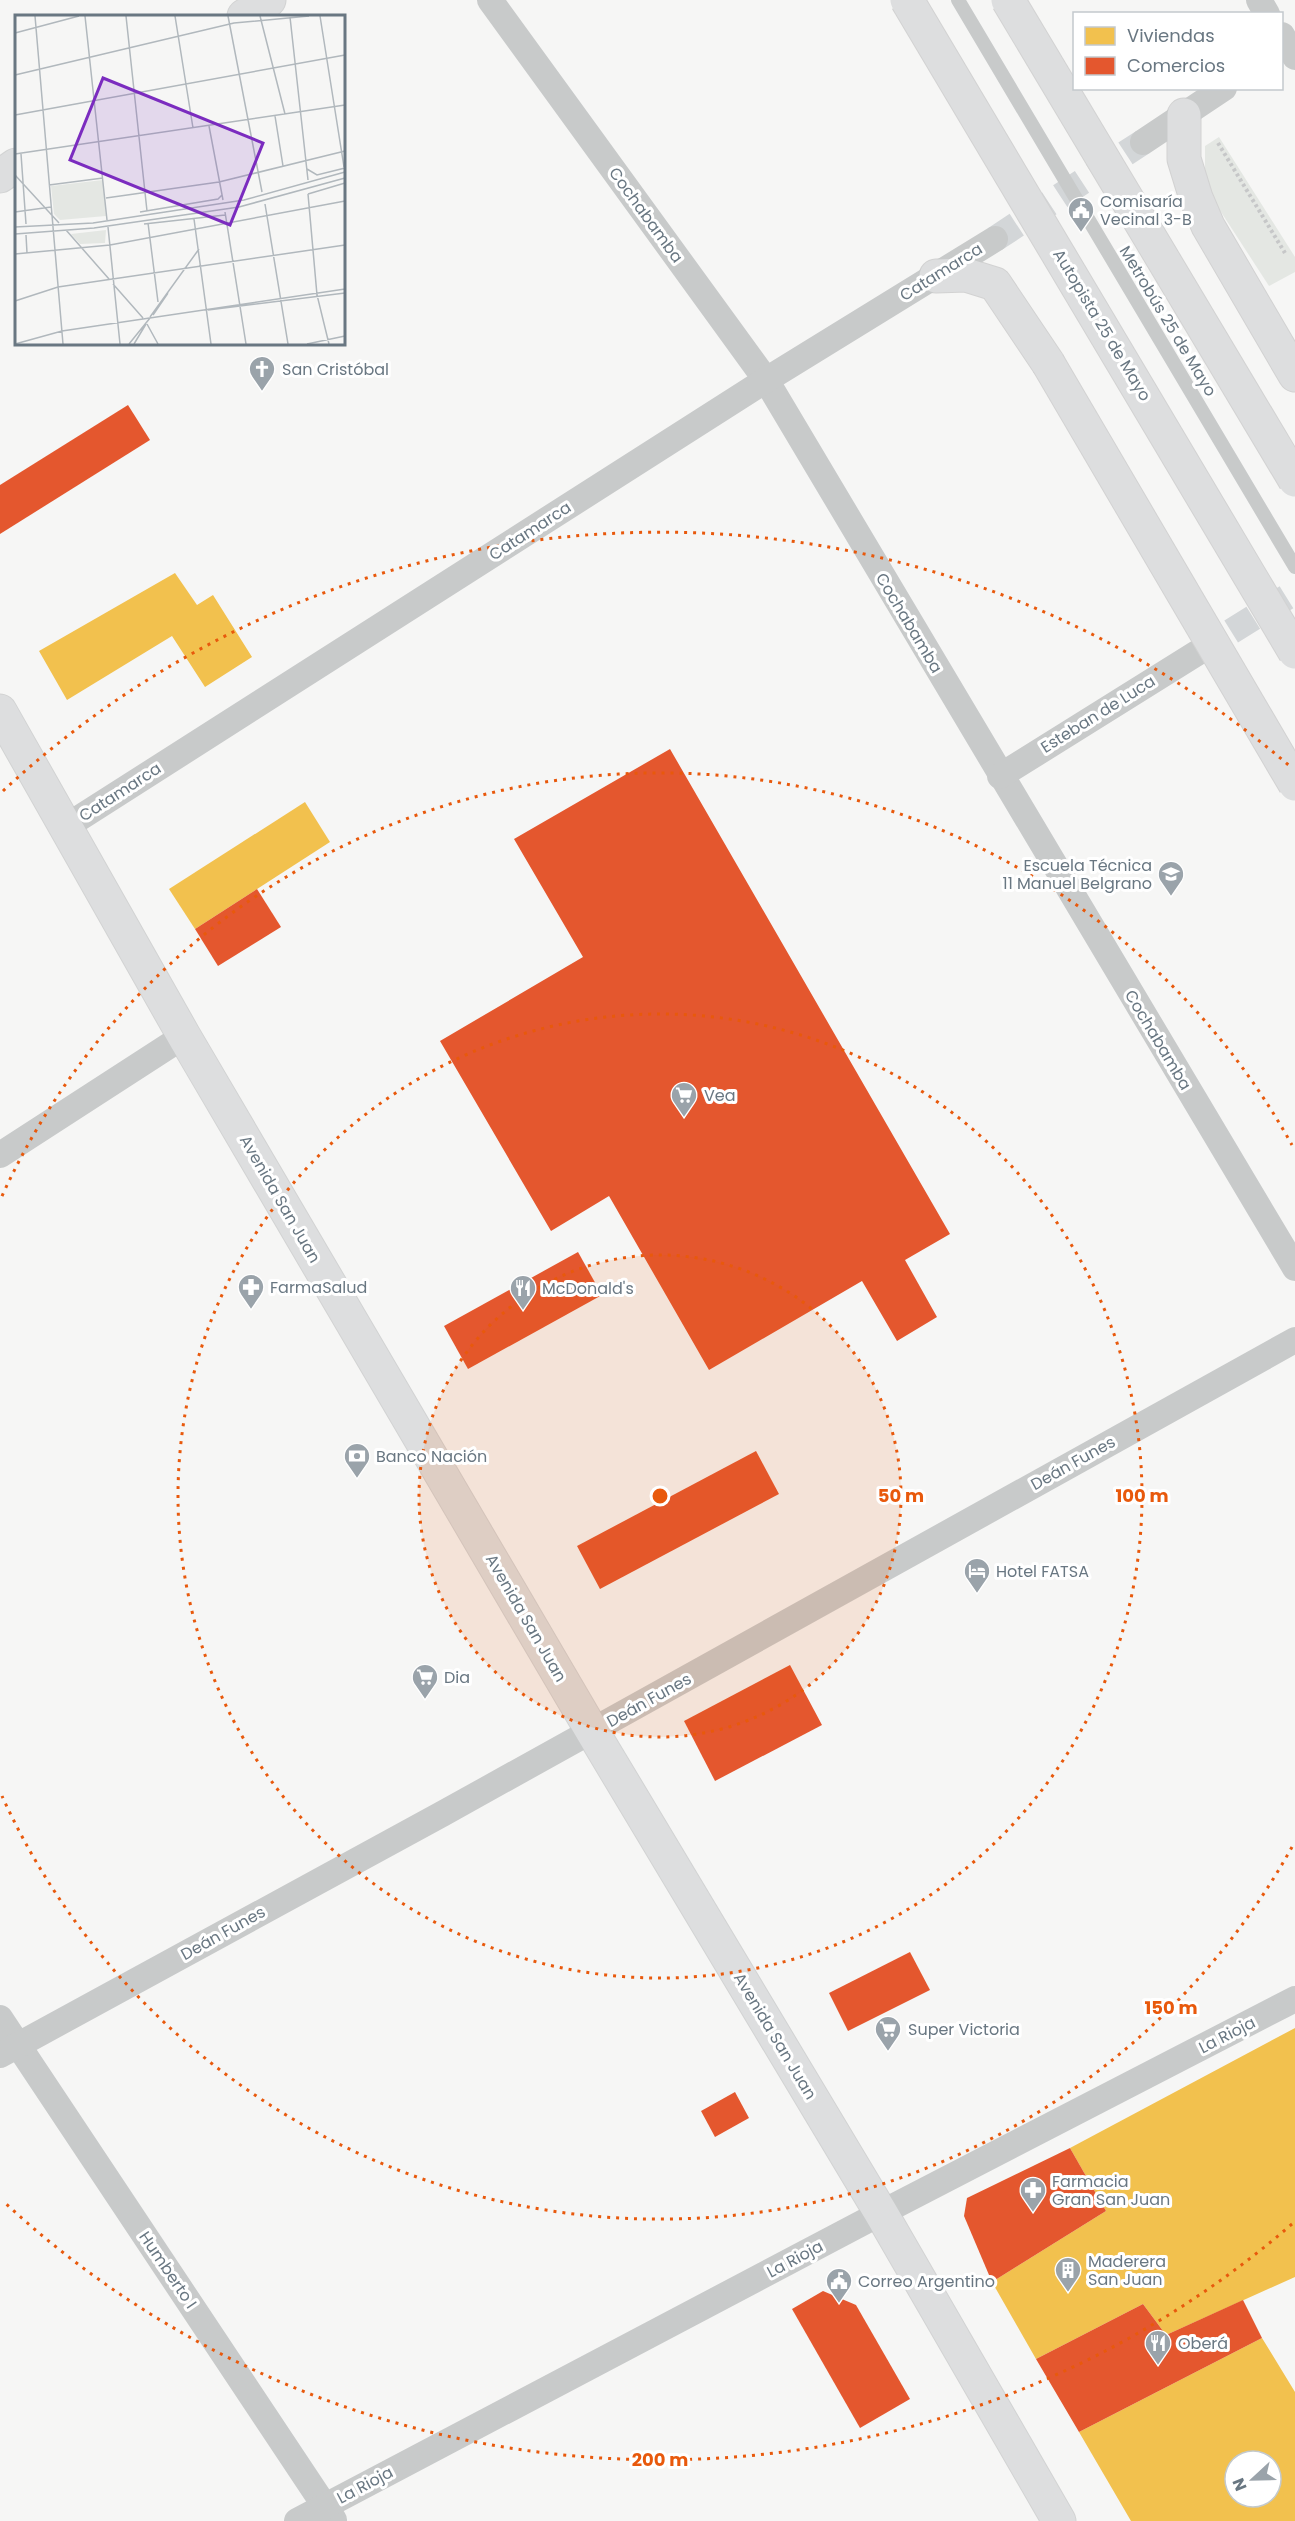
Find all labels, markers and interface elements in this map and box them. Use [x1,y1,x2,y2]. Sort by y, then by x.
legend [1073,12,1283,90]
inset map [15,15,345,345]
text: Viviendas [1127,23,1215,48]
text: Comercios [1127,53,1225,78]
street label: Cochabamba [603,162,689,268]
place label: Comisaría Vecinal 3-B [1100,190,1192,231]
public building icon: Comisaría Vecinal 3-B [1066,195,1096,233]
street label: Catamarca [895,237,987,307]
street label: Metrobús 25 de Mayo [1114,241,1222,401]
street label: Autopista 25 de Mayo [1047,245,1157,405]
church icon: San Cristóbal [247,354,277,392]
place label: San Cristóbal [282,358,389,381]
street label: Catamarca [484,496,576,566]
street label: Cochabamba [870,569,948,677]
street label: Esteban de Luca [1036,670,1160,758]
street label: Catamarca [74,757,166,827]
place label: Escuela Técnica 11 Manuel Belgrano [1003,854,1152,895]
school or university icon: Escuela Técnica 11 Manuel Belgrano [1156,859,1186,897]
street label: Cochabamba [1119,986,1197,1094]
supermarket icon: Vea [669,1080,699,1118]
place label: Vea [704,1084,736,1107]
street label: Avenida San Juan [234,1131,326,1267]
pharmacy icon: FarmaSalud [236,1272,266,1310]
restaurant icon: McDonald's [508,1273,538,1311]
place label: FarmaSalud [270,1276,367,1299]
place label: McDonald's [542,1277,634,1300]
street label: Deán Funes [1027,1430,1119,1496]
bank icon: Banco Nación [342,1441,372,1479]
place label: Banco Nación [376,1445,487,1468]
text: 50 m [878,1483,924,1508]
text: 100 m [1115,1483,1169,1508]
centre of rings [650,1486,670,1506]
street label: Avenida San Juan [480,1550,572,1686]
hotel icon: Hotel FATSA [962,1556,992,1594]
place label: Hotel FATSA [996,1560,1089,1583]
supermarket icon: Dia [410,1662,440,1700]
place label: Dia [444,1666,470,1689]
street label: Deán Funes [603,1667,695,1733]
street label: Deán Funes [177,1900,269,1966]
street label: Avenida San Juan [728,1968,822,2104]
text: 150 m [1144,1995,1198,2020]
street label: La Rioja [1195,2011,1259,2059]
supermarket icon: Super Victoria [873,2014,903,2052]
place label: Super Victoria [908,2018,1020,2041]
place label: Farmacia Gran San Juan [1052,2170,1170,2211]
pharmacy icon: Farmacia Gran San Juan [1018,2175,1048,2213]
street label: Humberto I [134,2227,202,2313]
street label: La Rioja [763,2235,827,2283]
place label: Maderera San Juan [1088,2250,1166,2291]
building icon: Maderera San Juan [1053,2255,1083,2293]
public building icon: Correo Argentino [824,2266,854,2304]
place label: Correo Argentino [858,2270,995,2293]
restaurant icon: Oberá [1143,2328,1173,2366]
place label: Oberá [1178,2332,1228,2355]
text: 200 m [632,2447,688,2472]
north arrow [1223,2449,1283,2509]
street label: La Rioja [333,2461,397,2509]
text: N [1227,2475,1252,2494]

